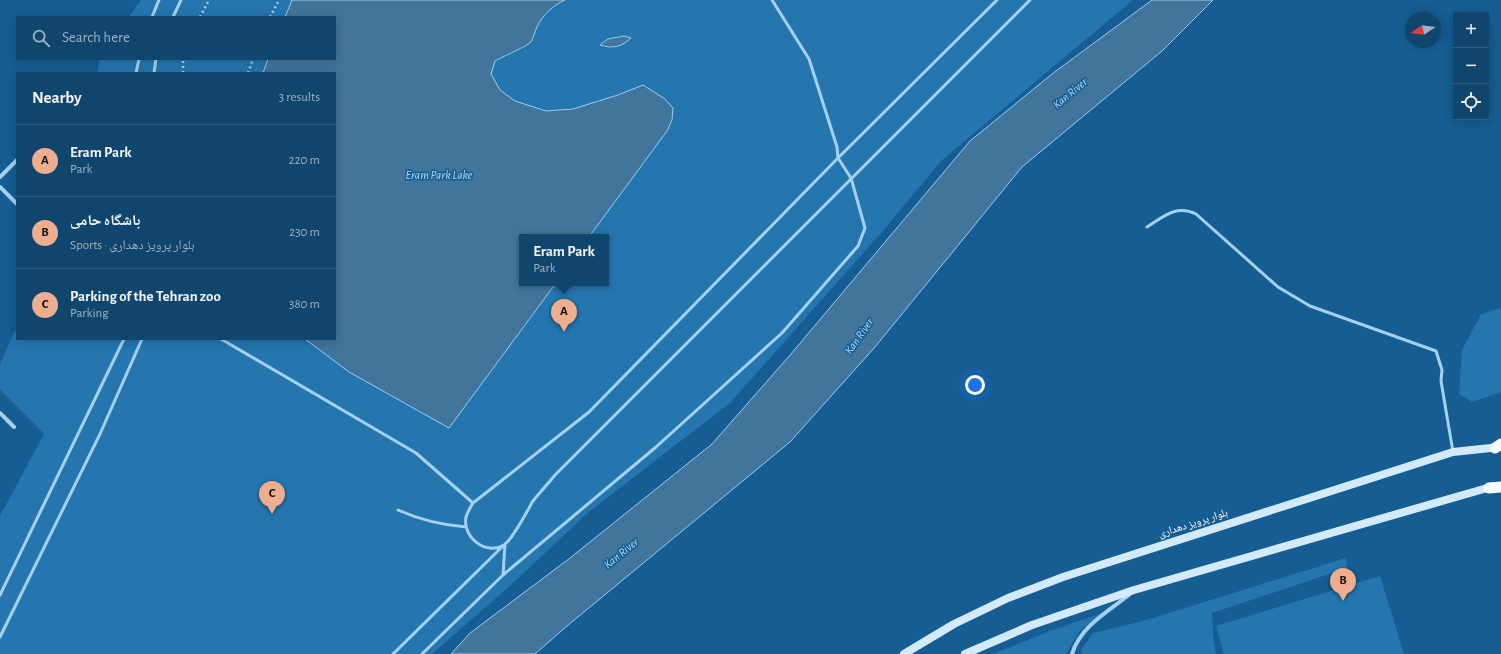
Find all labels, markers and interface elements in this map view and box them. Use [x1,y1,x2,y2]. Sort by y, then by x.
north arrow [1405,12,1441,48]
map controls [1453,12,1489,120]
button: + [1453,12,1489,48]
search box [16,16,336,60]
icon: search [30,27,52,49]
text: Search here [62,30,130,45]
button: − [1453,48,1489,84]
water label: Kan River [1051,75,1090,111]
button: locate [1453,84,1489,120]
text: Nearby [32,89,82,106]
text: 3 results [279,91,320,104]
text: Eram Park [70,145,132,160]
text: A [41,154,49,167]
text: 220 m [289,154,320,167]
text: Park [70,163,92,176]
water label: Eram Park Lake [406,169,473,181]
text: باشگاه حامی [70,213,140,228]
text: B [41,226,49,239]
text: 230 m [289,226,320,239]
popup [519,234,609,286]
text: Sports · بلوار پرویز دهداری [70,239,194,252]
text: Eram Park [533,244,595,259]
text: Park [533,262,556,275]
text: Parking of the Tehran zoo [70,289,221,304]
text: C [42,298,48,311]
text: 380 m [289,298,320,311]
pin: A [551,299,577,332]
text: Parking [70,307,109,320]
water label: Kan River [842,315,876,356]
your location [965,375,985,395]
pin: C [259,481,285,514]
street label: بلوار پرویز دهداری [1157,507,1229,540]
water label: Kan River [601,535,641,570]
pin: B [1330,568,1356,601]

